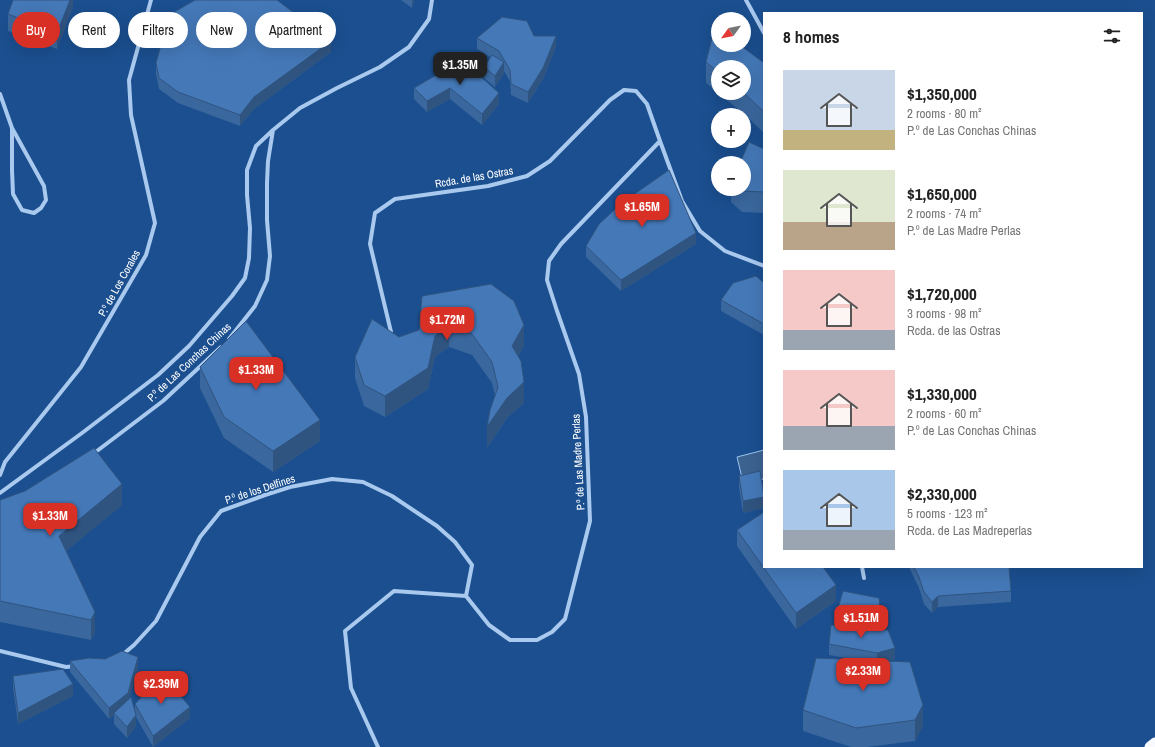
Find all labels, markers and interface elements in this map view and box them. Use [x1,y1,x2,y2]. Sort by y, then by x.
chip: Buy [12,12,60,48]
chip: Rent [68,12,120,48]
chip: Filters [128,12,188,48]
chip: New [196,12,247,48]
chip: Apartment [255,12,336,48]
north arrow [711,12,751,52]
map controls [711,12,751,196]
text: 8 homes [783,25,840,48]
icon: filters [1101,25,1123,47]
pin: $1.35M [427,52,493,86]
text: $1.35M [442,56,478,73]
button: layers [711,60,751,100]
text: $1,350,000 [907,82,977,105]
icon: home [815,86,863,134]
text: 2 rooms · 80 m² [907,105,982,122]
button: + [711,108,751,148]
text: P.º de Las Conchas Chinas [907,122,1036,139]
button: − [711,156,751,196]
street label: Rcda. de las Ostras [434,163,515,191]
text: $1,650,000 [907,182,977,205]
icon: home [815,186,863,234]
pin: $1.65M [609,194,675,228]
text: $1.65M [624,198,660,215]
text: 2 rooms · 74 m² [907,205,982,222]
text: P.º de Las Madre Perlas [907,222,1021,239]
street label: P.º de Los Corales [95,247,143,319]
text: $1,720,000 [907,282,977,305]
icon: home [815,286,863,334]
text: 3 rooms · 98 m² [907,305,982,322]
pin: $1.72M [414,307,480,341]
text: $1.72M [429,311,465,328]
street label: P.º de Las Conchas Chinas [144,319,234,404]
text: Rcda. de las Ostras [907,322,1001,339]
pin: $1.33M [223,357,289,391]
text: $1.33M [238,361,274,378]
text: $1,330,000 [907,382,977,405]
icon: home [815,386,863,434]
text: 2 rooms · 60 m² [907,405,982,422]
street label: P.º de Las Madre Perlas [568,413,588,511]
text: P.º de Las Conchas Chinas [907,422,1036,439]
street label: P.º de los Delfines [223,471,297,507]
text: $2,330,000 [907,482,977,505]
icon: home [815,486,863,534]
pin: $1.33M [17,503,83,537]
text: 5 rooms · 123 m² [907,505,988,522]
text: $1.33M [32,507,68,524]
text: Rcda. de Las Madreperlas [907,522,1032,539]
pin: $1.51M [828,605,894,639]
text: $1.51M [843,609,879,626]
pin: $2.33M [830,658,896,692]
text: $2.33M [845,662,881,679]
pin: $2.39M [128,671,194,705]
text: $2.39M [143,675,179,692]

